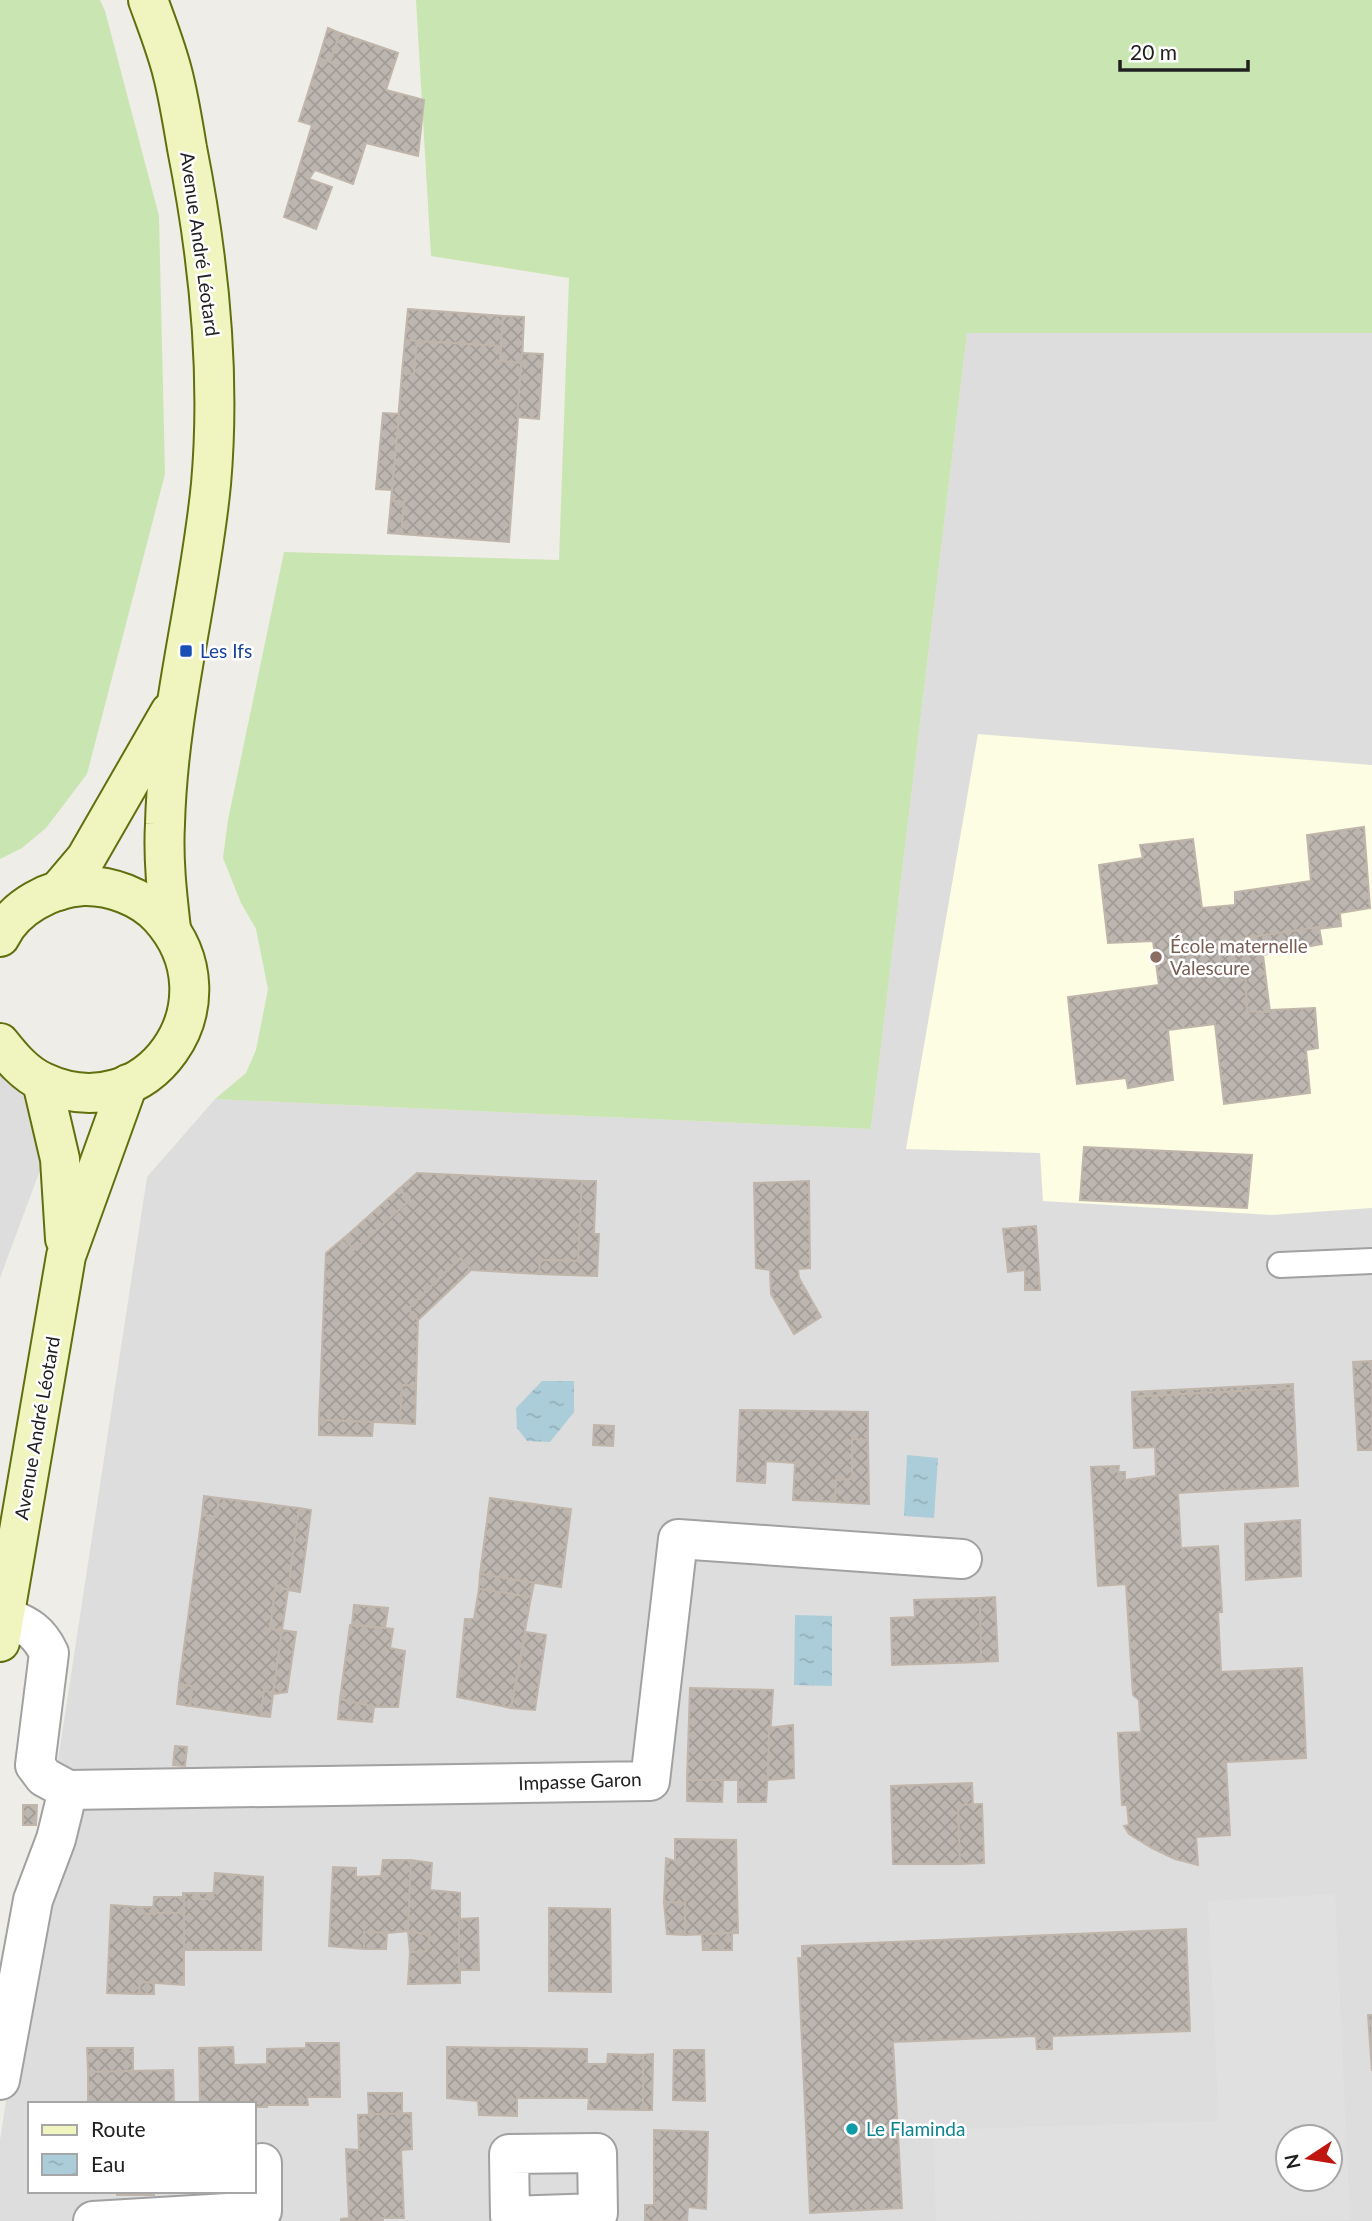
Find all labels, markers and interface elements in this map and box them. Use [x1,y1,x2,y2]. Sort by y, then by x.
scale bar [1120,28,1248,72]
text: 20 m [1130,39,1177,64]
street label: Avenue André Léotard [176,150,225,338]
place label: Les Ifs [200,639,252,662]
marker: Les Ifs [178,643,194,659]
place label: École maternelle Valescure [1170,934,1308,979]
marker: École maternelle Valescure [1148,949,1164,965]
street label: Avenue André Léotard [9,1334,64,1521]
street label: Impasse Garon [518,1767,642,1794]
legend [28,2102,256,2193]
text: Route [91,2116,146,2141]
place label: Le Flaminda [866,2117,965,2140]
marker: Le Flaminda [844,2121,860,2137]
north arrow [1274,2123,1344,2193]
text: Eau [91,2151,125,2176]
text: N [1279,2152,1305,2171]

